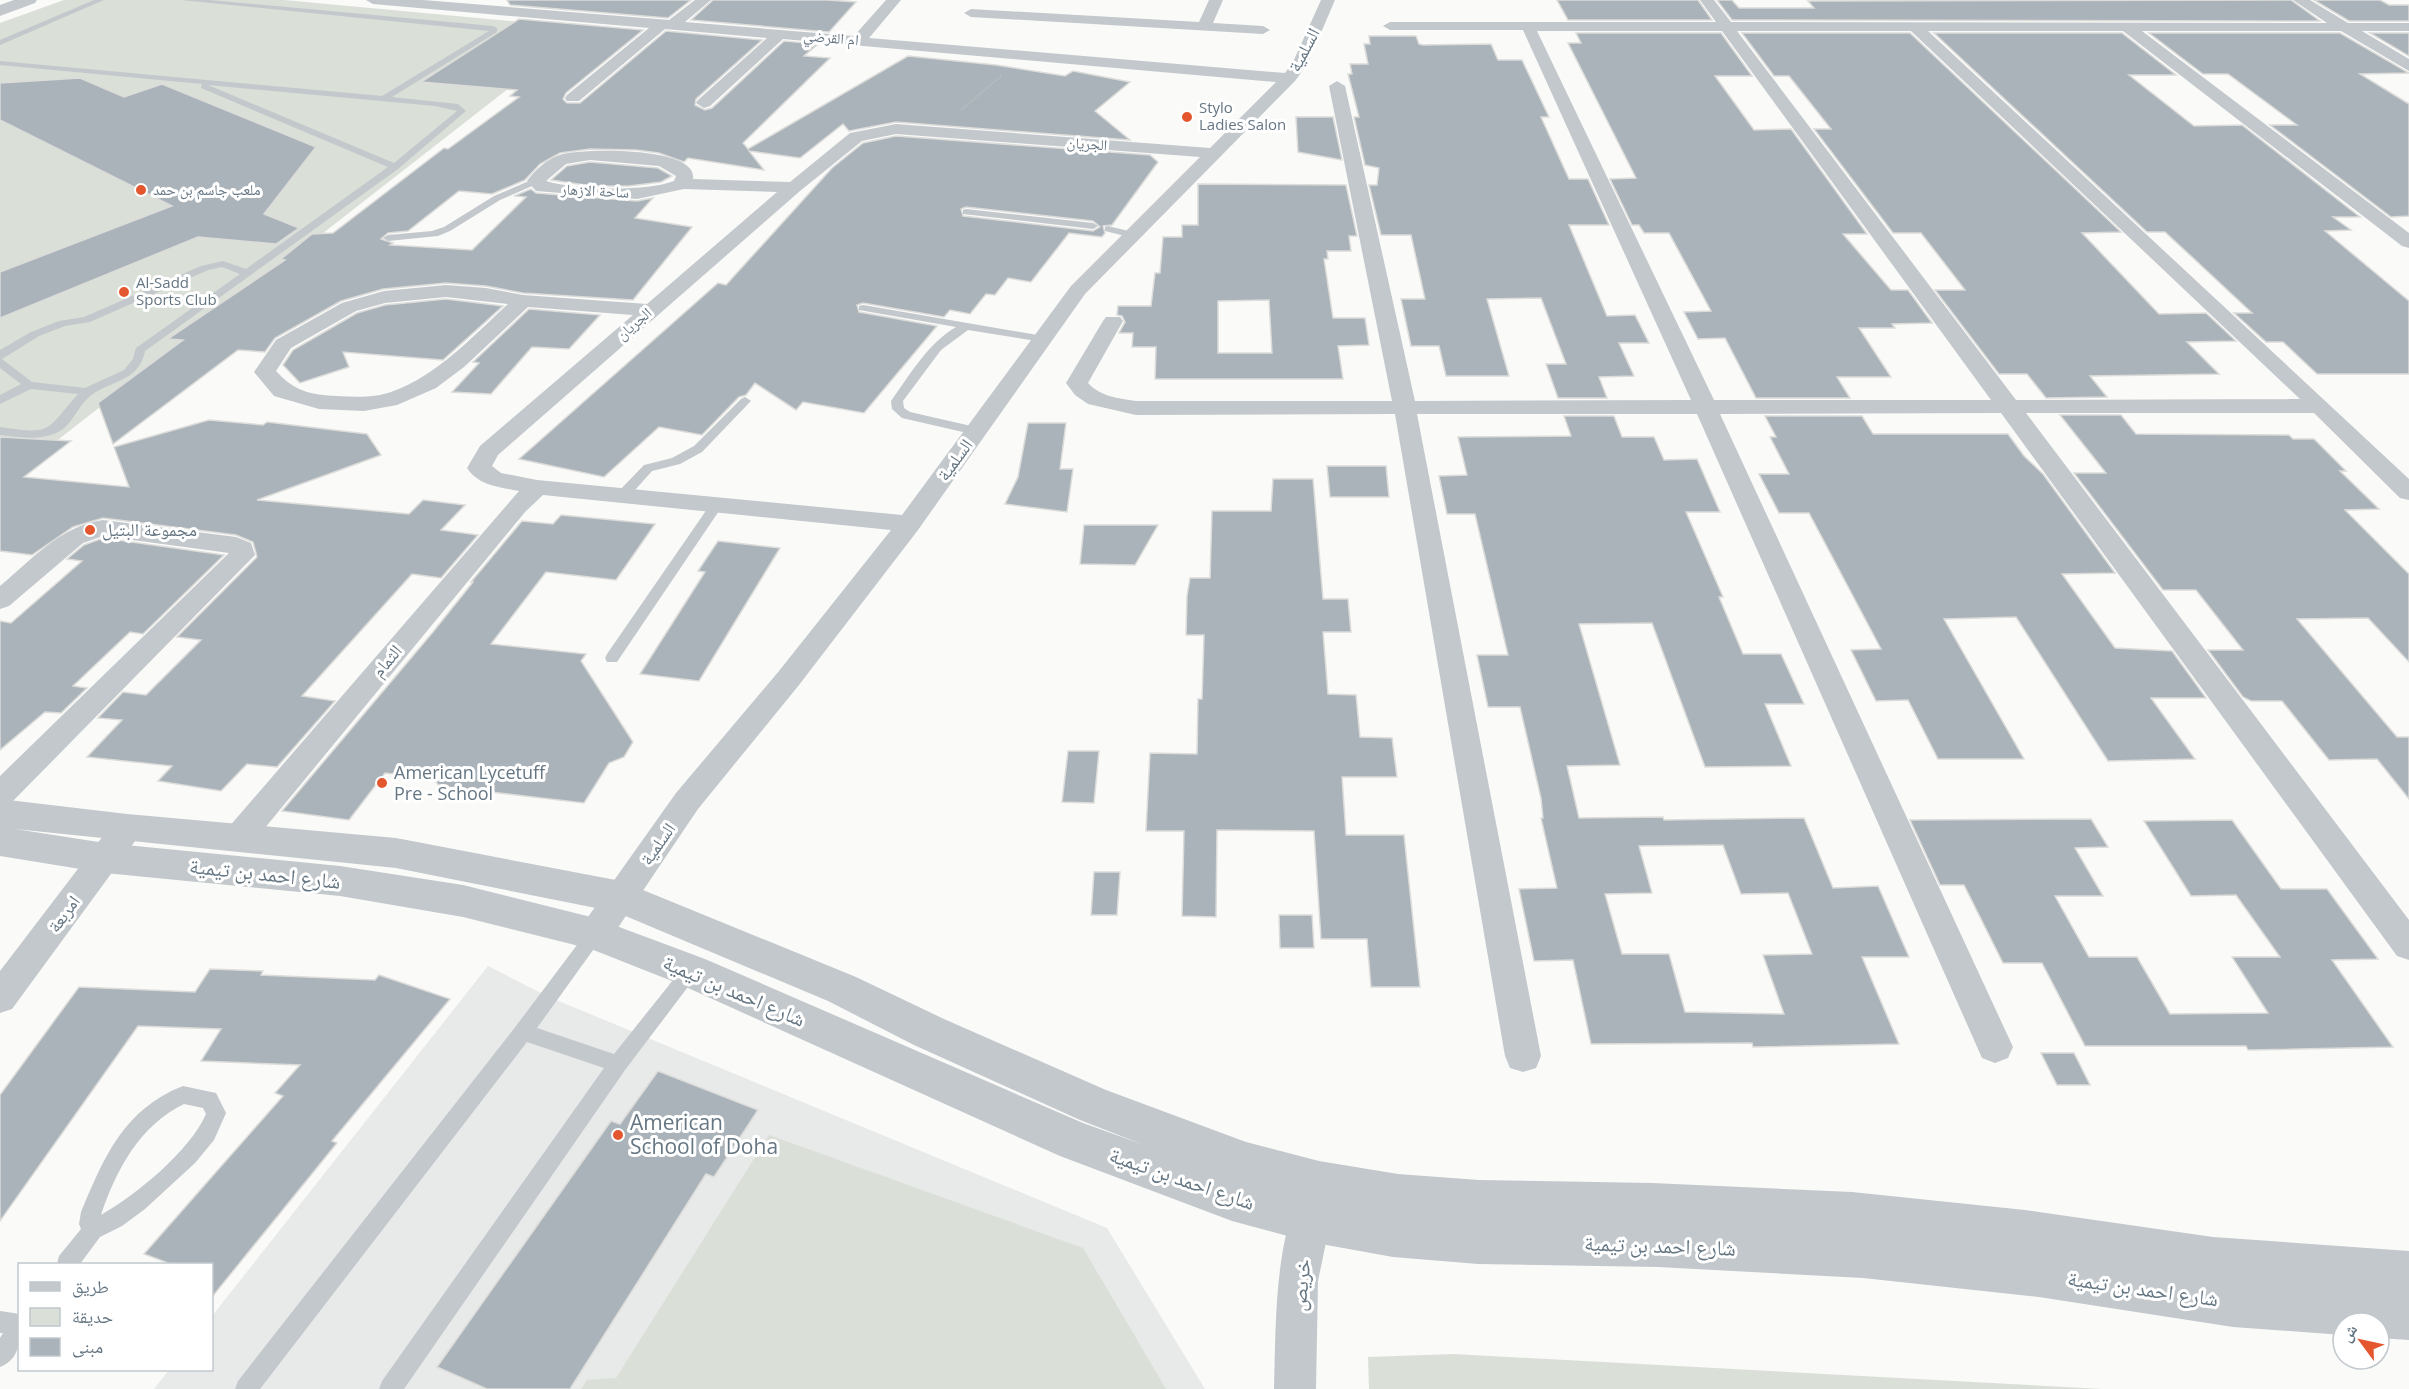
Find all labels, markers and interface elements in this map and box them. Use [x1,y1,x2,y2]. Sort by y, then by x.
street label: السلمية [1282,23,1325,76]
street label: ام القرضي [802,25,860,52]
place label: Stylo Ladies Salon [1199,97,1286,134]
marker: Stylo Ladies Salon [1180,110,1194,124]
street label: الجريان [1066,132,1108,155]
street label: ساحة الازهار [559,178,630,202]
place label: ملعب جاسم بن حمد [153,179,261,200]
marker: ملعب جاسم بن حمد [134,183,148,197]
place label: Al-Sadd Sports Club [136,272,217,309]
marker: Al-Sadd Sports Club [117,285,131,299]
street label: الجريان [611,302,656,345]
street label: السلمية [931,434,978,485]
place label: مجموعة البتيل [102,517,197,541]
marker: مجموعة البتيل [83,523,97,537]
street label: الثمام [366,639,408,682]
place label: American Lycetuff Pre - School [394,760,546,805]
marker: American Lycetuff Pre - School [375,776,389,790]
street label: السلمية [634,817,680,869]
street label: شارع احمد بن تيمية [188,851,342,895]
street label: امربعة [42,890,85,937]
street label: شارع احمد بن تيمية [659,948,810,1033]
place label: American School of Doha [630,1108,778,1160]
marker: American School of Doha [611,1128,625,1142]
street label: شارع احمد بن تيمية [1106,1140,1259,1216]
street label: شارع احمد بن تيمية [1584,1228,1736,1262]
street label: خريص [1283,1258,1317,1312]
legend [18,1263,213,1371]
street label: شارع احمد بن تيمية [2066,1264,2220,1312]
text: طريق [72,1274,109,1298]
text: حديقة [72,1304,113,1328]
north arrow [2331,1311,2391,1371]
text: ش [2335,1320,2362,1346]
text: مبنى [72,1334,103,1358]

